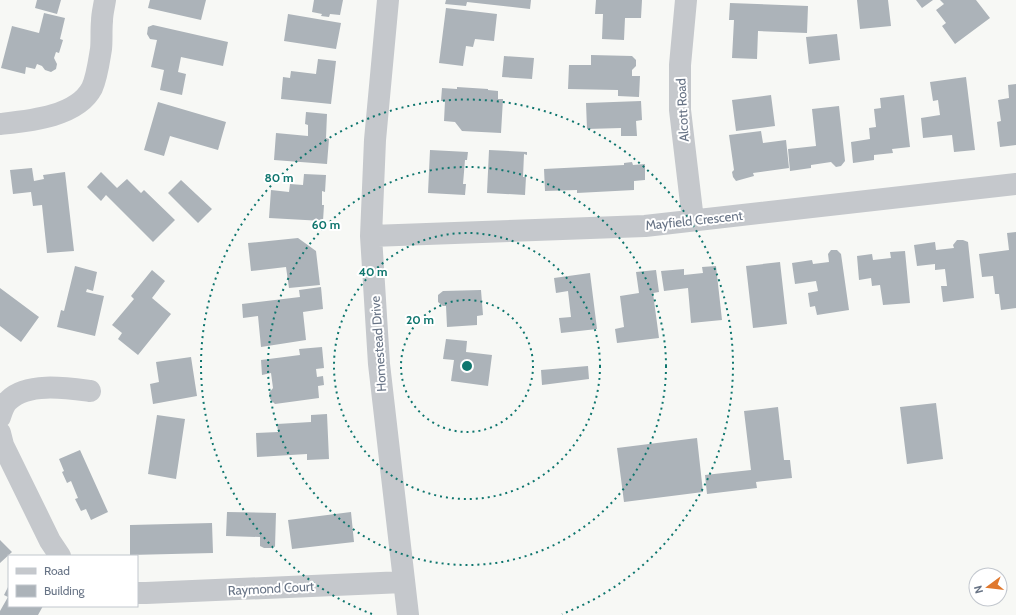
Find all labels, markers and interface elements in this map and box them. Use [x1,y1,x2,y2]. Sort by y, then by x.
street label: Alcott Road [672,78,692,142]
text: 80 m [265,170,293,185]
street label: Mayfield Crescent [645,207,744,233]
text: 60 m [312,217,340,232]
text: 40 m [358,264,388,279]
street label: Homestead Drive [367,295,389,392]
text: 20 m [406,312,434,327]
centre of rings [460,359,474,373]
legend [8,555,138,607]
text: Road [44,563,70,578]
north arrow [968,567,1008,607]
street label: Raymond Court [227,578,315,598]
text: Building [44,583,86,598]
text: N [971,584,986,595]

